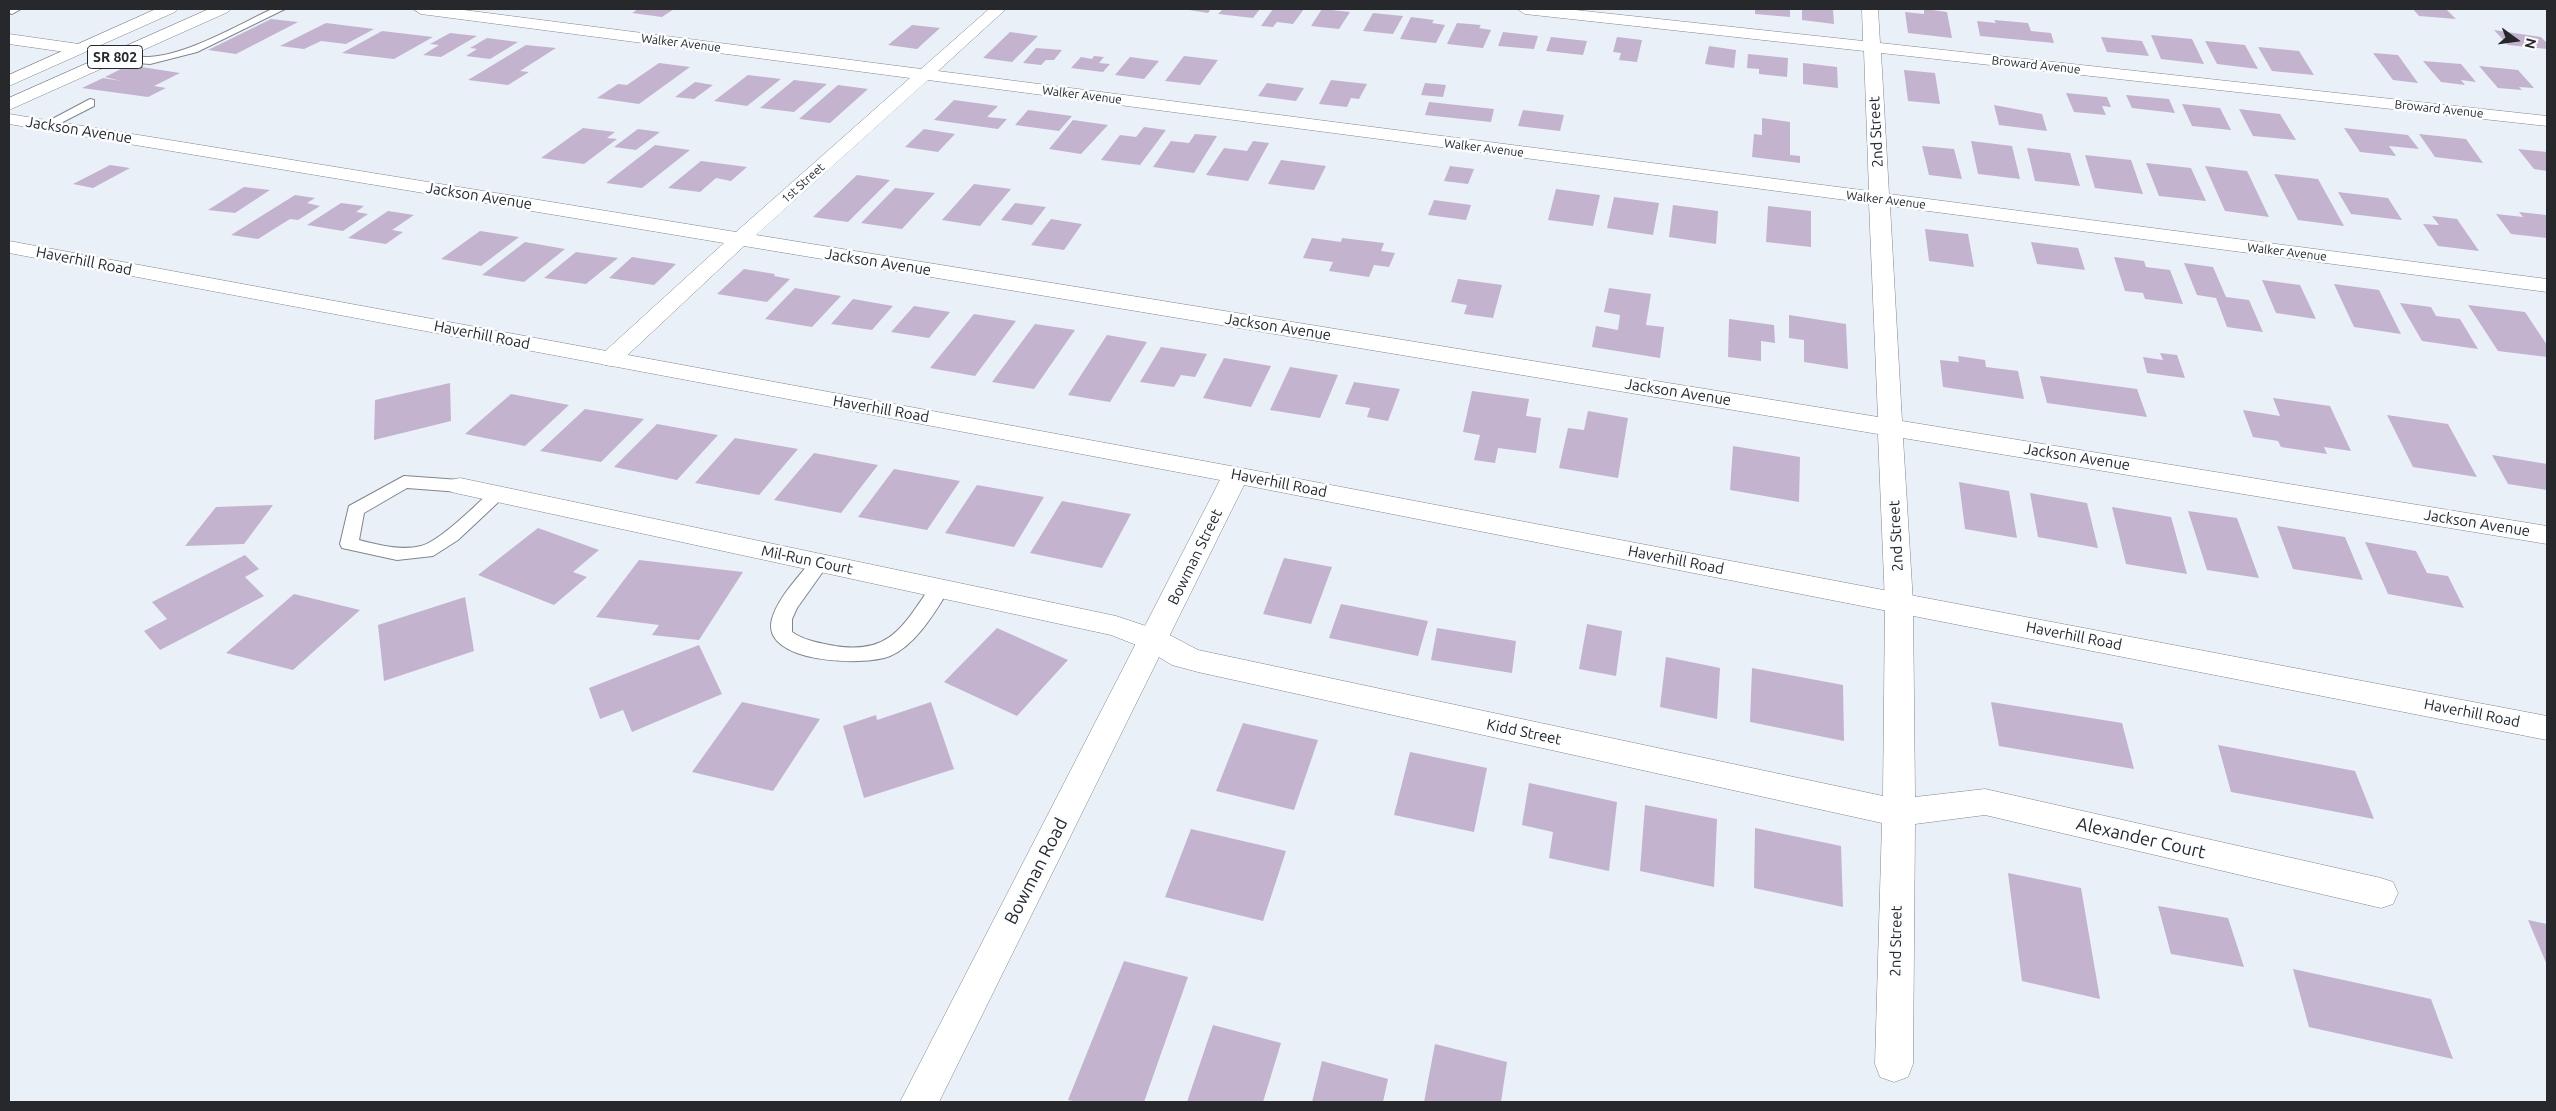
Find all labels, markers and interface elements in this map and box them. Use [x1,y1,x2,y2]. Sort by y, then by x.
north arrow [2491,15,2541,65]
street label: Walker Avenue [640,31,722,55]
text: N [2522,37,2540,51]
road number: SR 802 [88,46,142,68]
street label: Broward Avenue [1991,53,2081,77]
street label: Walker Avenue [1041,83,1123,107]
street label: 2nd Street [1865,96,1887,168]
street label: Broward Avenue [2394,97,2484,121]
street label: Jackson Avenue [25,113,133,147]
street label: Walker Avenue [1443,136,1525,160]
street label: 1st Street [779,160,827,206]
street label: Jackson Avenue [425,179,533,213]
street label: Walker Avenue [1845,188,1927,212]
street label: Walker Avenue [2246,240,2328,264]
street label: Haverhill Road [34,243,134,279]
street label: Jackson Avenue [824,245,932,279]
street label: Jackson Avenue [1224,310,1332,344]
street label: Haverhill Road [432,317,532,353]
street label: Jackson Avenue [1624,375,1732,409]
street label: Haverhill Road [831,392,931,426]
street label: Jackson Avenue [2023,440,2131,474]
street label: Haverhill Road [1229,465,1329,501]
street label: 2nd Street [1885,500,1907,572]
street label: Bowman Street [1164,506,1226,608]
street label: Jackson Avenue [2423,506,2531,540]
street label: Mil-Run Court [760,542,854,578]
street label: Haverhill Road [1626,542,1726,578]
street label: Haverhill Road [2024,618,2124,654]
street label: Haverhill Road [2422,695,2522,731]
street label: Kidd Street [1485,715,1563,749]
street label: Alexander Court [2074,813,2208,863]
street label: Bowman Road [1000,814,1072,928]
street label: 2nd Street [1886,905,1906,977]

